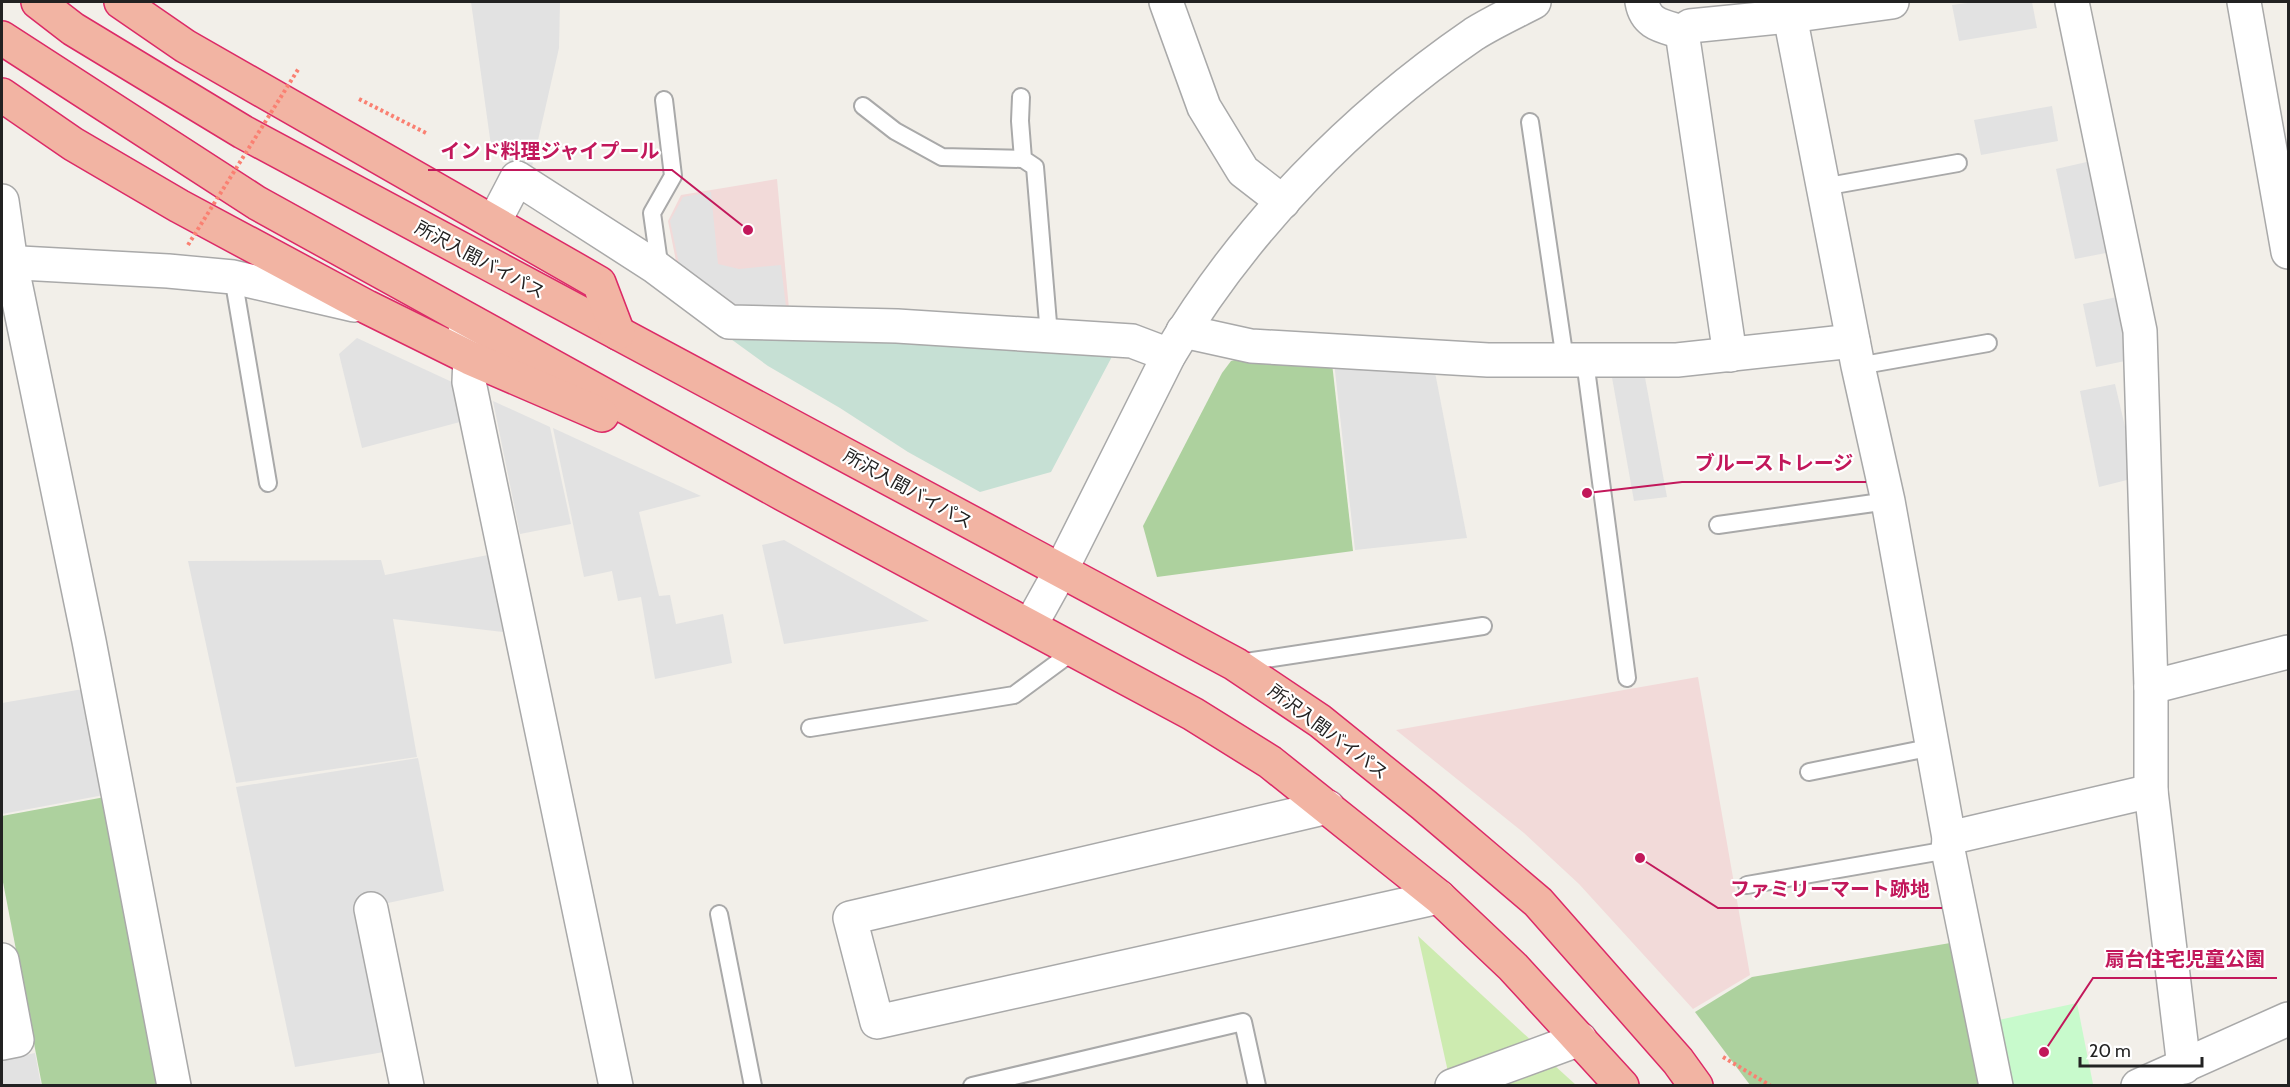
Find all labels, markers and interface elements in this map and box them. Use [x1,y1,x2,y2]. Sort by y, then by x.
callout: インド料理ジャイプール [428,132,672,170]
text: インド料理ジャイプール [441,139,660,163]
street label: 所沢入間バイパス [411,217,549,303]
callout: ブルーストレージ [1682,444,1866,482]
street label: 所沢入間バイパス [840,445,976,533]
text: ブルーストレージ [1695,451,1853,475]
street label: 所沢入間バイパス [1264,680,1392,784]
callout: ファミリーマート跡地 [1718,870,1942,908]
text: ファミリーマート跡地 [1730,877,1930,901]
callout: 扇台住宅児童公園 [2093,940,2277,978]
text: 扇台住宅児童公園 [2105,947,2265,971]
scale bar [2080,1030,2202,1068]
text: 20 m [2089,1040,2131,1062]

